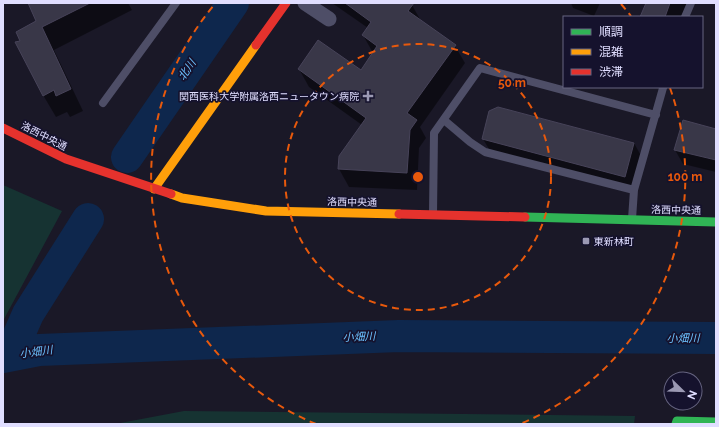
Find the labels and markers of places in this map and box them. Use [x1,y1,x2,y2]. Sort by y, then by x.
marker: 関西医科大学附属洛西ニュータウン病院 [362,90,374,102]
place label: 関西医科大学附属洛西ニュータウン病院 [179,91,359,102]
centre of rings [411,170,425,184]
marker: 東新林町 [581,236,591,246]
place label: 東新林町 [594,236,634,247]

